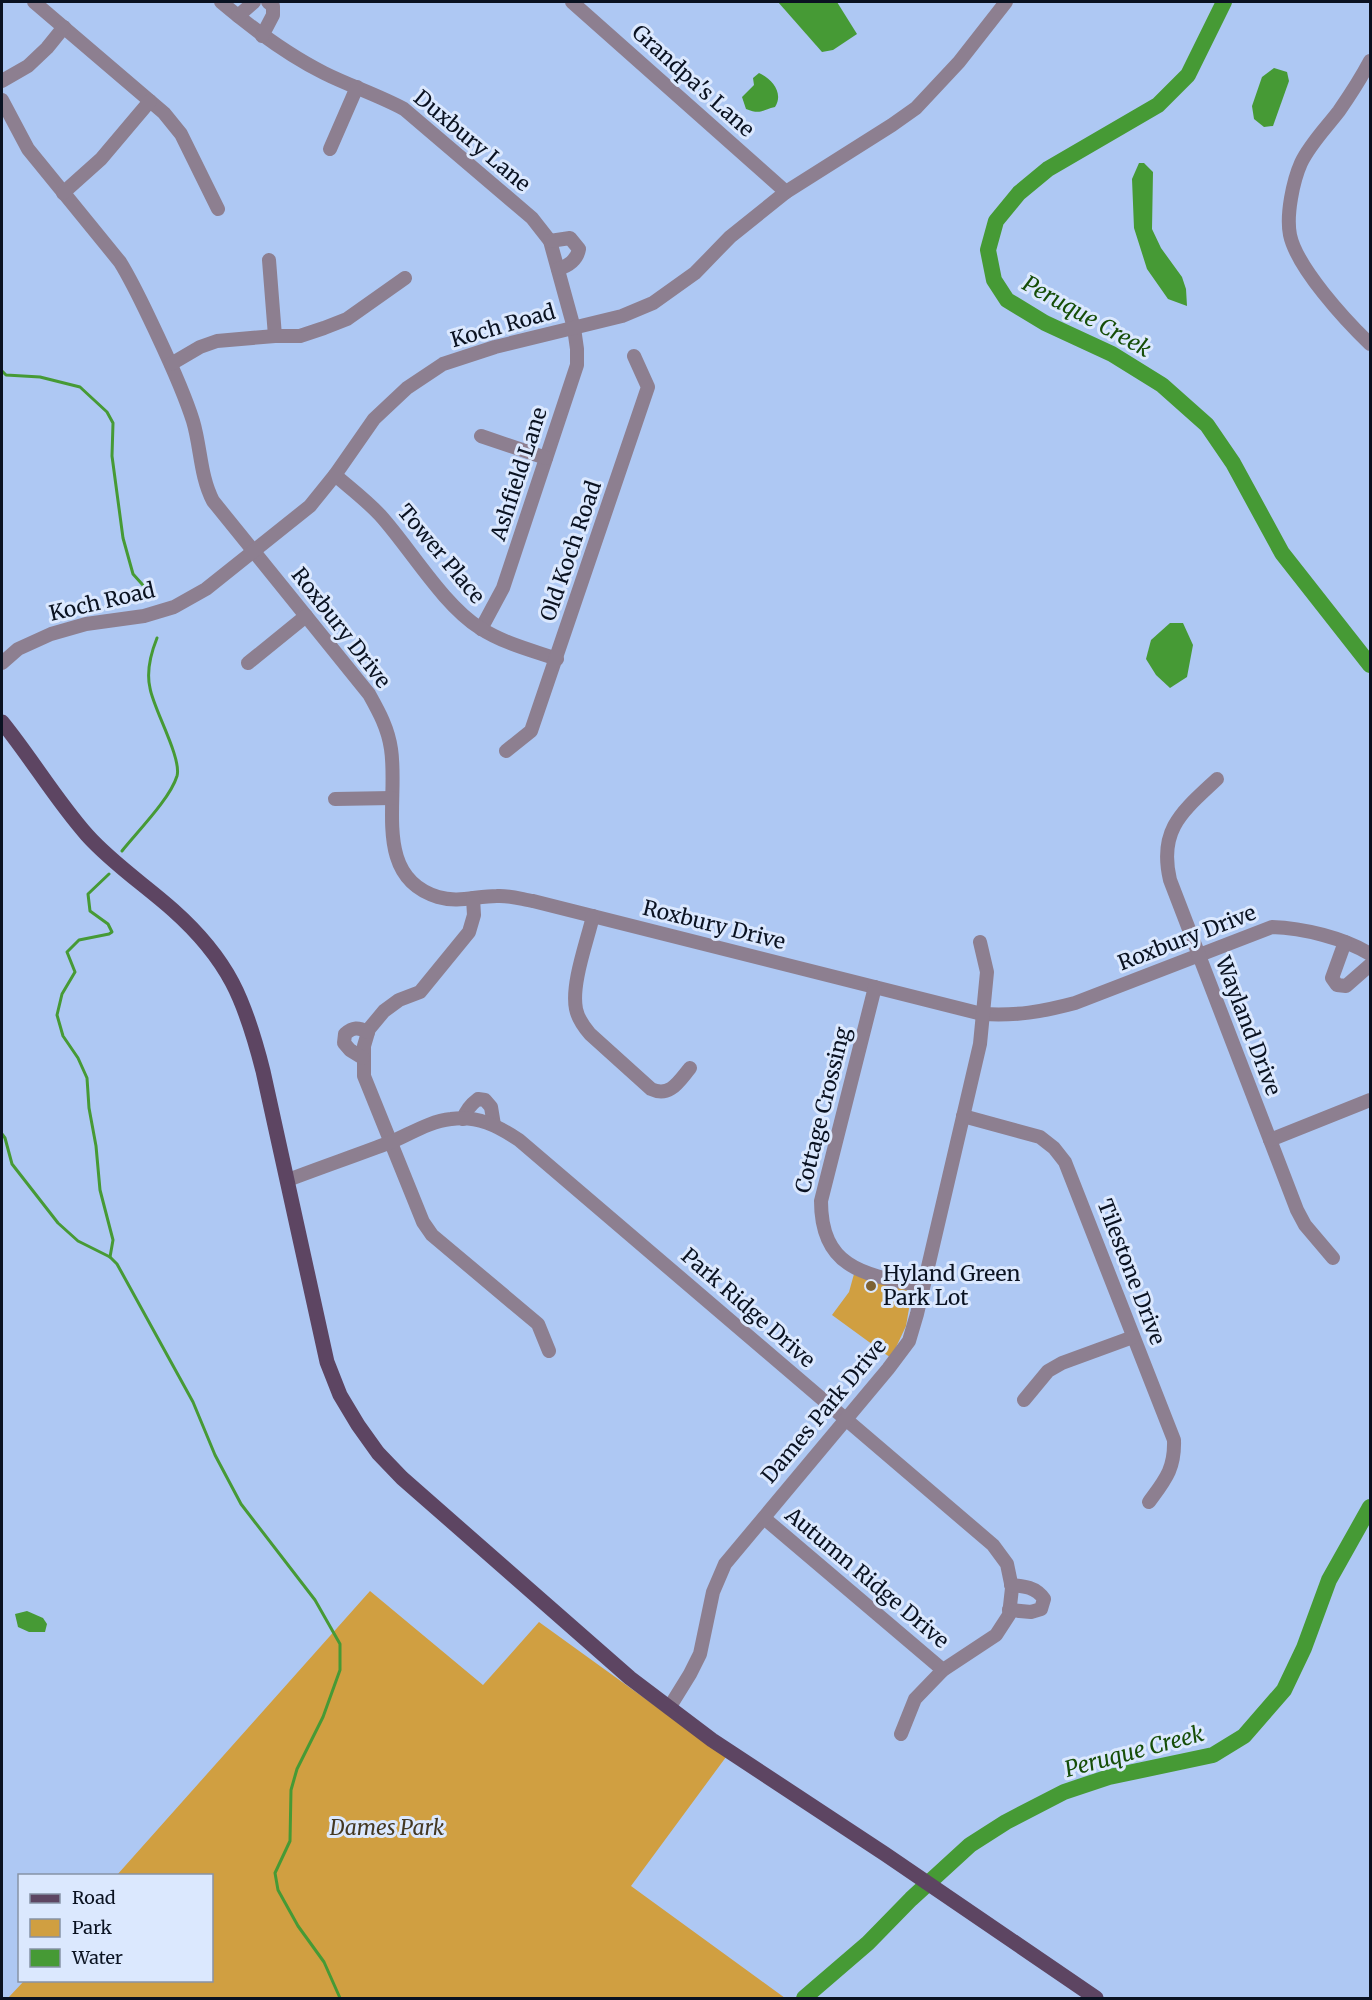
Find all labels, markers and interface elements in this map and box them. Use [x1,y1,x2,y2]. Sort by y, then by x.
street label: Grandpa's Lane [627,19,760,143]
street label: Duxbury Lane [408,84,536,197]
water label: Peruque Creek [1018,269,1156,363]
street label: Koch Road [447,298,559,353]
street label: Ashfield Lane [484,404,553,545]
street label: Old Koch Road [534,477,607,625]
street label: Tower Place [392,498,491,609]
street label: Roxbury Drive [286,562,397,693]
street label: Koch Road [46,576,158,627]
street label: Roxbury Drive [640,894,788,955]
street label: Roxbury Drive [1114,899,1260,976]
street label: Wayland Drive [1209,952,1287,1099]
street label: Cottage Crossing [789,1024,856,1196]
street label: Tilestone Drive [1091,1195,1172,1348]
street label: Park Ridge Drive [676,1242,821,1373]
place label: Hyland Green Park Lot [883,1260,1020,1311]
marker: Hyland Green Park Lot [864,1279,878,1293]
street label: Dames Park Drive [755,1333,892,1488]
street label: Autumn Ridge Drive [779,1501,955,1654]
water label: Peruque Creek [1061,1719,1207,1783]
park label: Dames Park [329,1814,445,1841]
legend [18,1874,213,1982]
text: Road [72,1886,116,1909]
text: Park [72,1916,113,1939]
text: Water [71,1946,123,1969]

